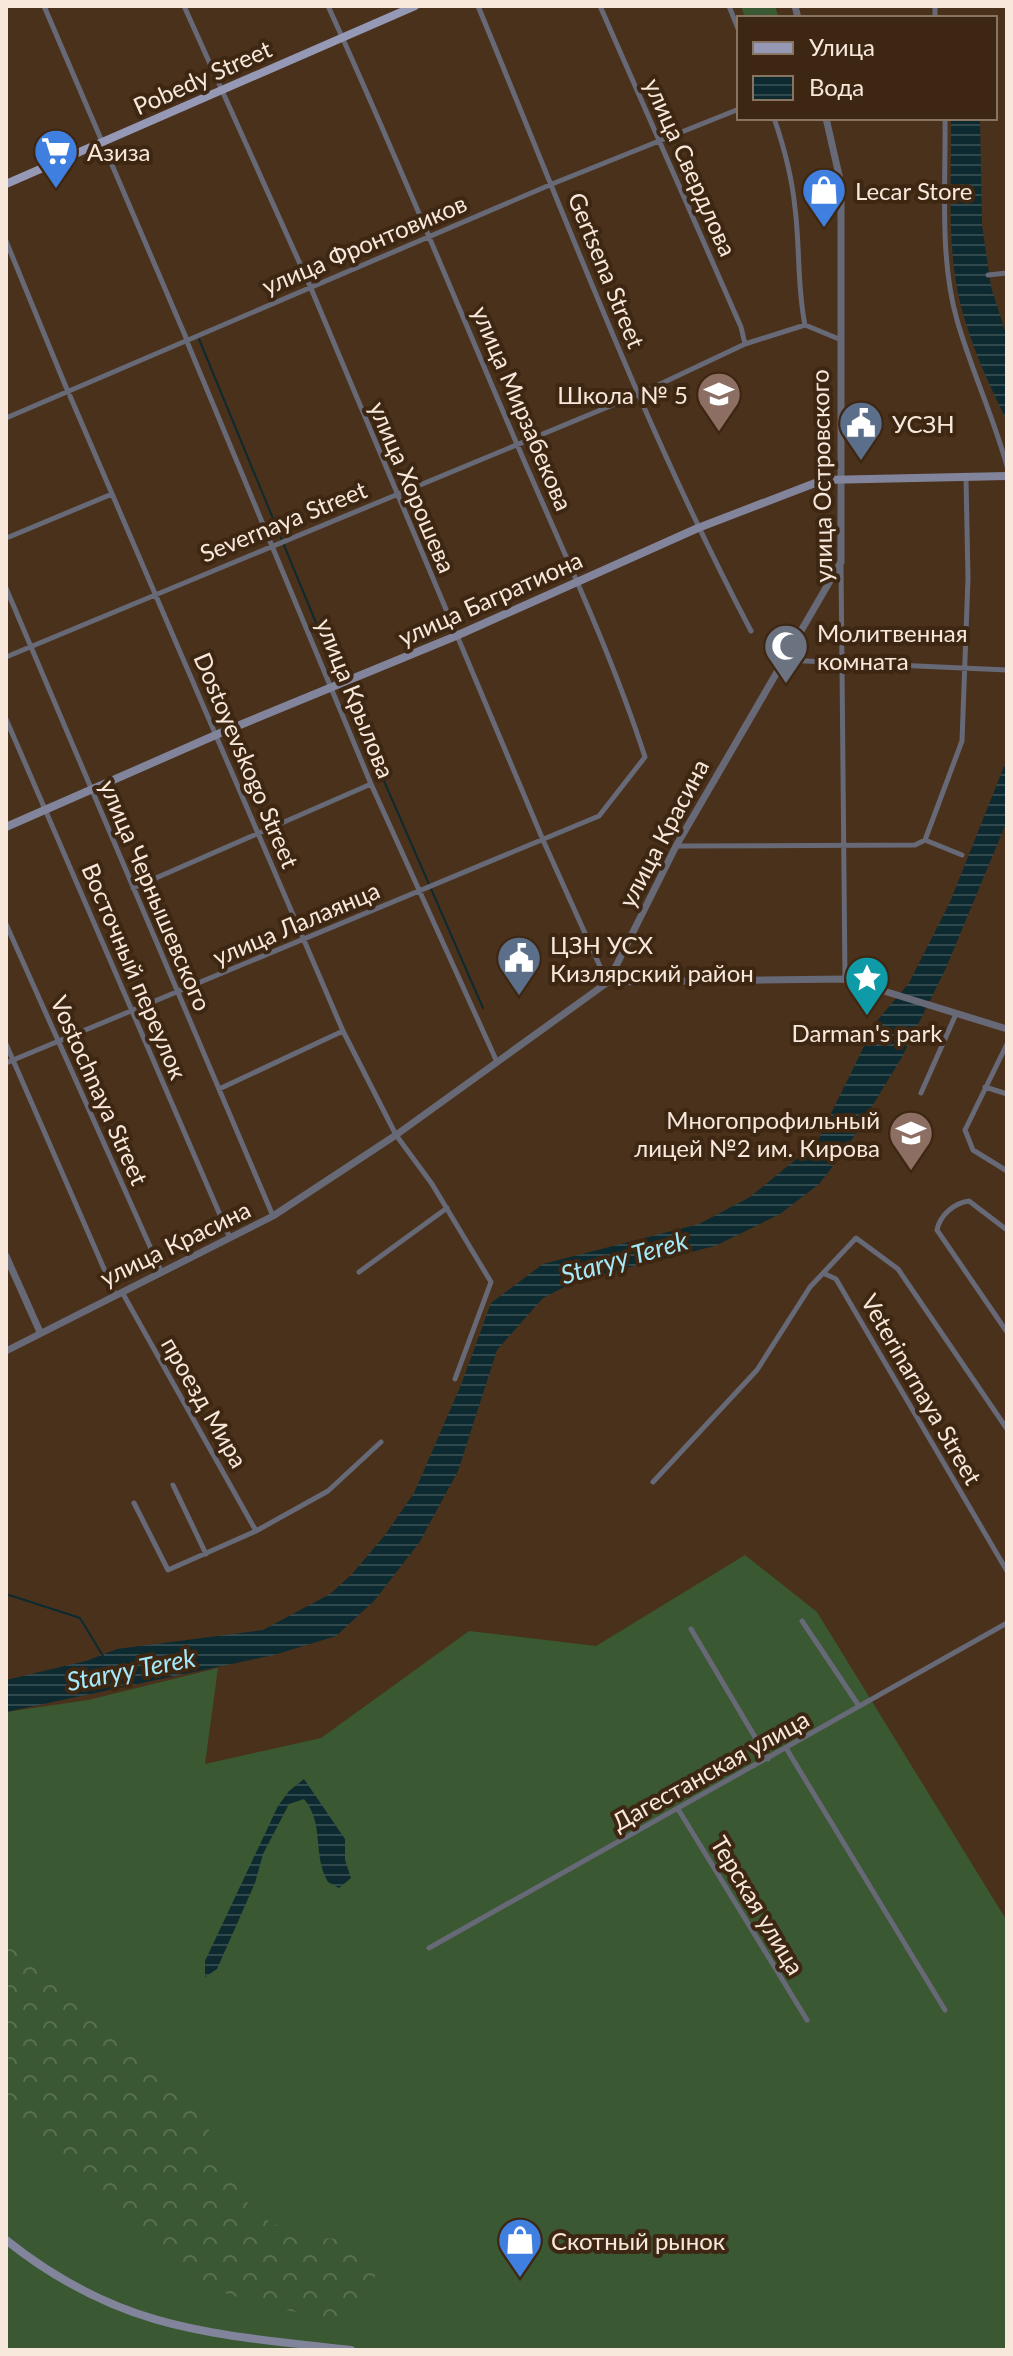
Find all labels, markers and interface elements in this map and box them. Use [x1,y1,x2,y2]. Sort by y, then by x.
legend [737,16,997,120]
text: Улица [809,32,875,61]
street label: Pobedy Street [128,33,276,120]
text: Вода [809,72,864,101]
street label: улица Свердлова [639,74,743,260]
supermarket icon: Азиза [32,127,80,190]
place label: Азиза [87,137,151,166]
shop icon: Lecar Store [800,166,848,229]
place label: Lecar Store [855,176,972,205]
street label: улица Фронтовиков [257,188,471,300]
street label: Gertsena Street [563,188,652,352]
street label: улица Мирзабекова [467,301,579,515]
street label: улица Островского [805,369,837,583]
school or university icon: Школа № 5 [695,370,743,433]
place label: Школа № 5 [557,380,688,409]
street label: улица Хорошева [364,397,462,577]
public building icon: УСЗН [837,399,885,462]
place label: УСЗН [892,409,955,438]
street label: Severnaya Street [195,474,371,568]
street label: улица Багратиона [393,544,587,652]
street label: улица Крылова [311,614,401,782]
place label: Молитвенная комната [817,618,968,675]
mosque icon: Молитвенная комната [762,622,810,685]
street label: Dostoyevskogo Street [188,648,306,872]
street label: улица Красина [612,754,714,912]
street label: улица Чернышевского [94,775,218,1015]
street label: Восточный переулок [76,858,194,1084]
street label: улица Лалаянца [208,875,384,971]
place label: ЦЗН УСХ Кизлярский район [550,930,754,987]
public building icon: ЦЗН УСХ Кизлярский район [495,934,543,997]
place icon: Darman's park [843,954,891,1017]
street label: Vostochnaya Street [45,991,155,1189]
place label: Darman's park [792,1018,943,1047]
place label: Многопрофильный лицей №2 им. Кирова [634,1105,880,1162]
school or university icon: Многопрофильный лицей №2 им. Кирова [887,1109,935,1172]
street label: улица Красина [95,1194,255,1292]
water label: Staryy Terek [557,1223,692,1290]
street label: Veterinarnaya Street [856,1289,989,1490]
street label: проезд Мира [156,1331,254,1473]
water label: Staryy Terek [64,1641,199,1697]
street label: Дагестанская улица [606,1704,814,1836]
street label: Терская улица [705,1830,811,1980]
shop icon: Скотный рынок [496,2216,544,2279]
place label: Скотный рынок [551,2226,726,2255]

